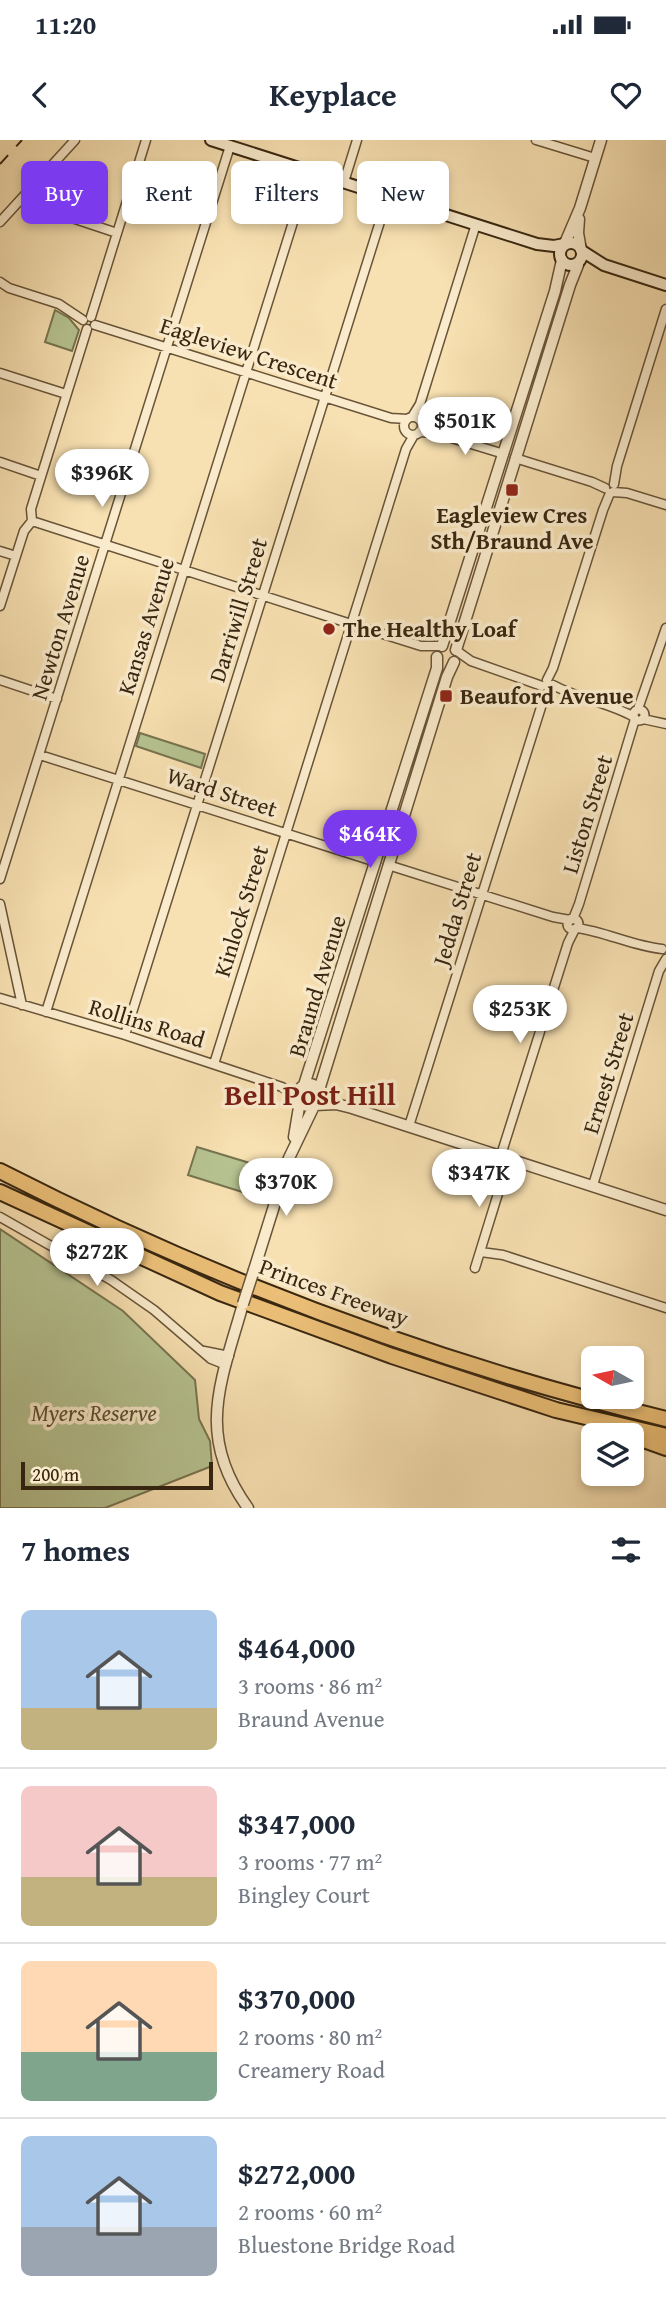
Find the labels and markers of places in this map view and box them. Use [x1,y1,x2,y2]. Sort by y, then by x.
pin: $501K [416,398,514,457]
pin: $396K [53,450,151,509]
marker: Eagleview Cres Sth/Braund Ave [504,482,520,498]
place label: Eagleview Cres Sth/Braund Ave [431,498,593,557]
place label: The Healthy Loaf [343,612,519,645]
marker: The Healthy Loaf [321,621,337,637]
place label: Beauford Avenue [460,679,634,712]
marker: Beauford Avenue [438,688,454,704]
pin: $464K [321,810,419,870]
pin: $253K [471,986,569,1045]
pin: $347K [430,1150,528,1209]
pin: $370K [237,1158,335,1218]
pin: $272K [48,1228,146,1288]

